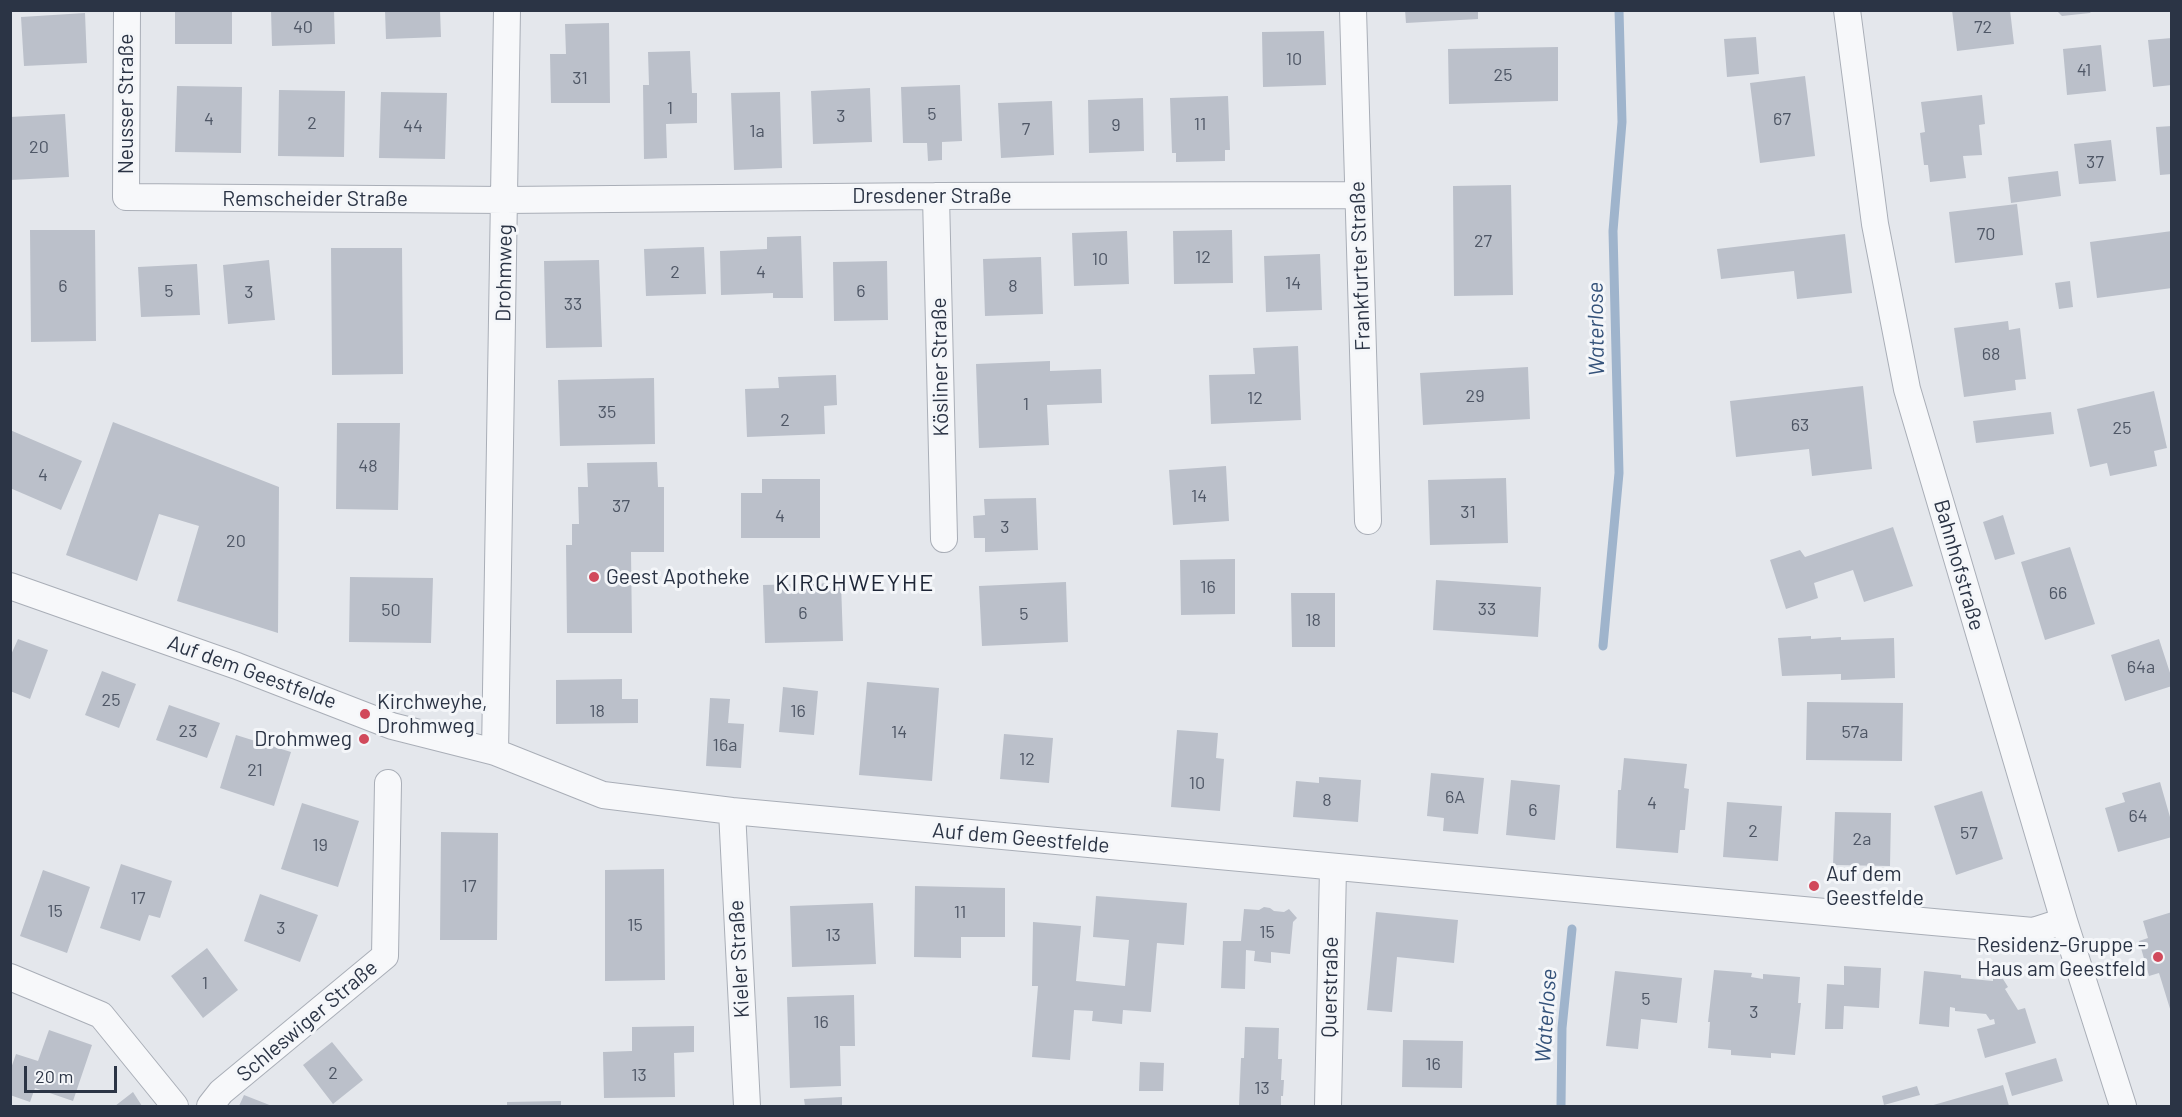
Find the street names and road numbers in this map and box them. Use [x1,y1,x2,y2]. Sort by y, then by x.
street label: Neusser Straße [113,34,139,174]
street label: Frankfurter Straße [1344,181,1376,351]
street label: Dresdener Straße [852,183,1012,209]
street label: Remscheider Straße [222,186,408,212]
street label: Drohmweg [491,224,517,322]
street label: Kösliner Straße [926,297,954,437]
street label: Bahnhofstraße [1928,497,1990,633]
street label: Auf dem Geestfelde [164,630,340,714]
street label: Auf dem Geestfelde [931,818,1111,858]
street label: Kieler Straße [723,899,755,1019]
street label: Querstraße [1317,936,1343,1038]
street label: Schleswiger Straße [232,955,382,1087]

